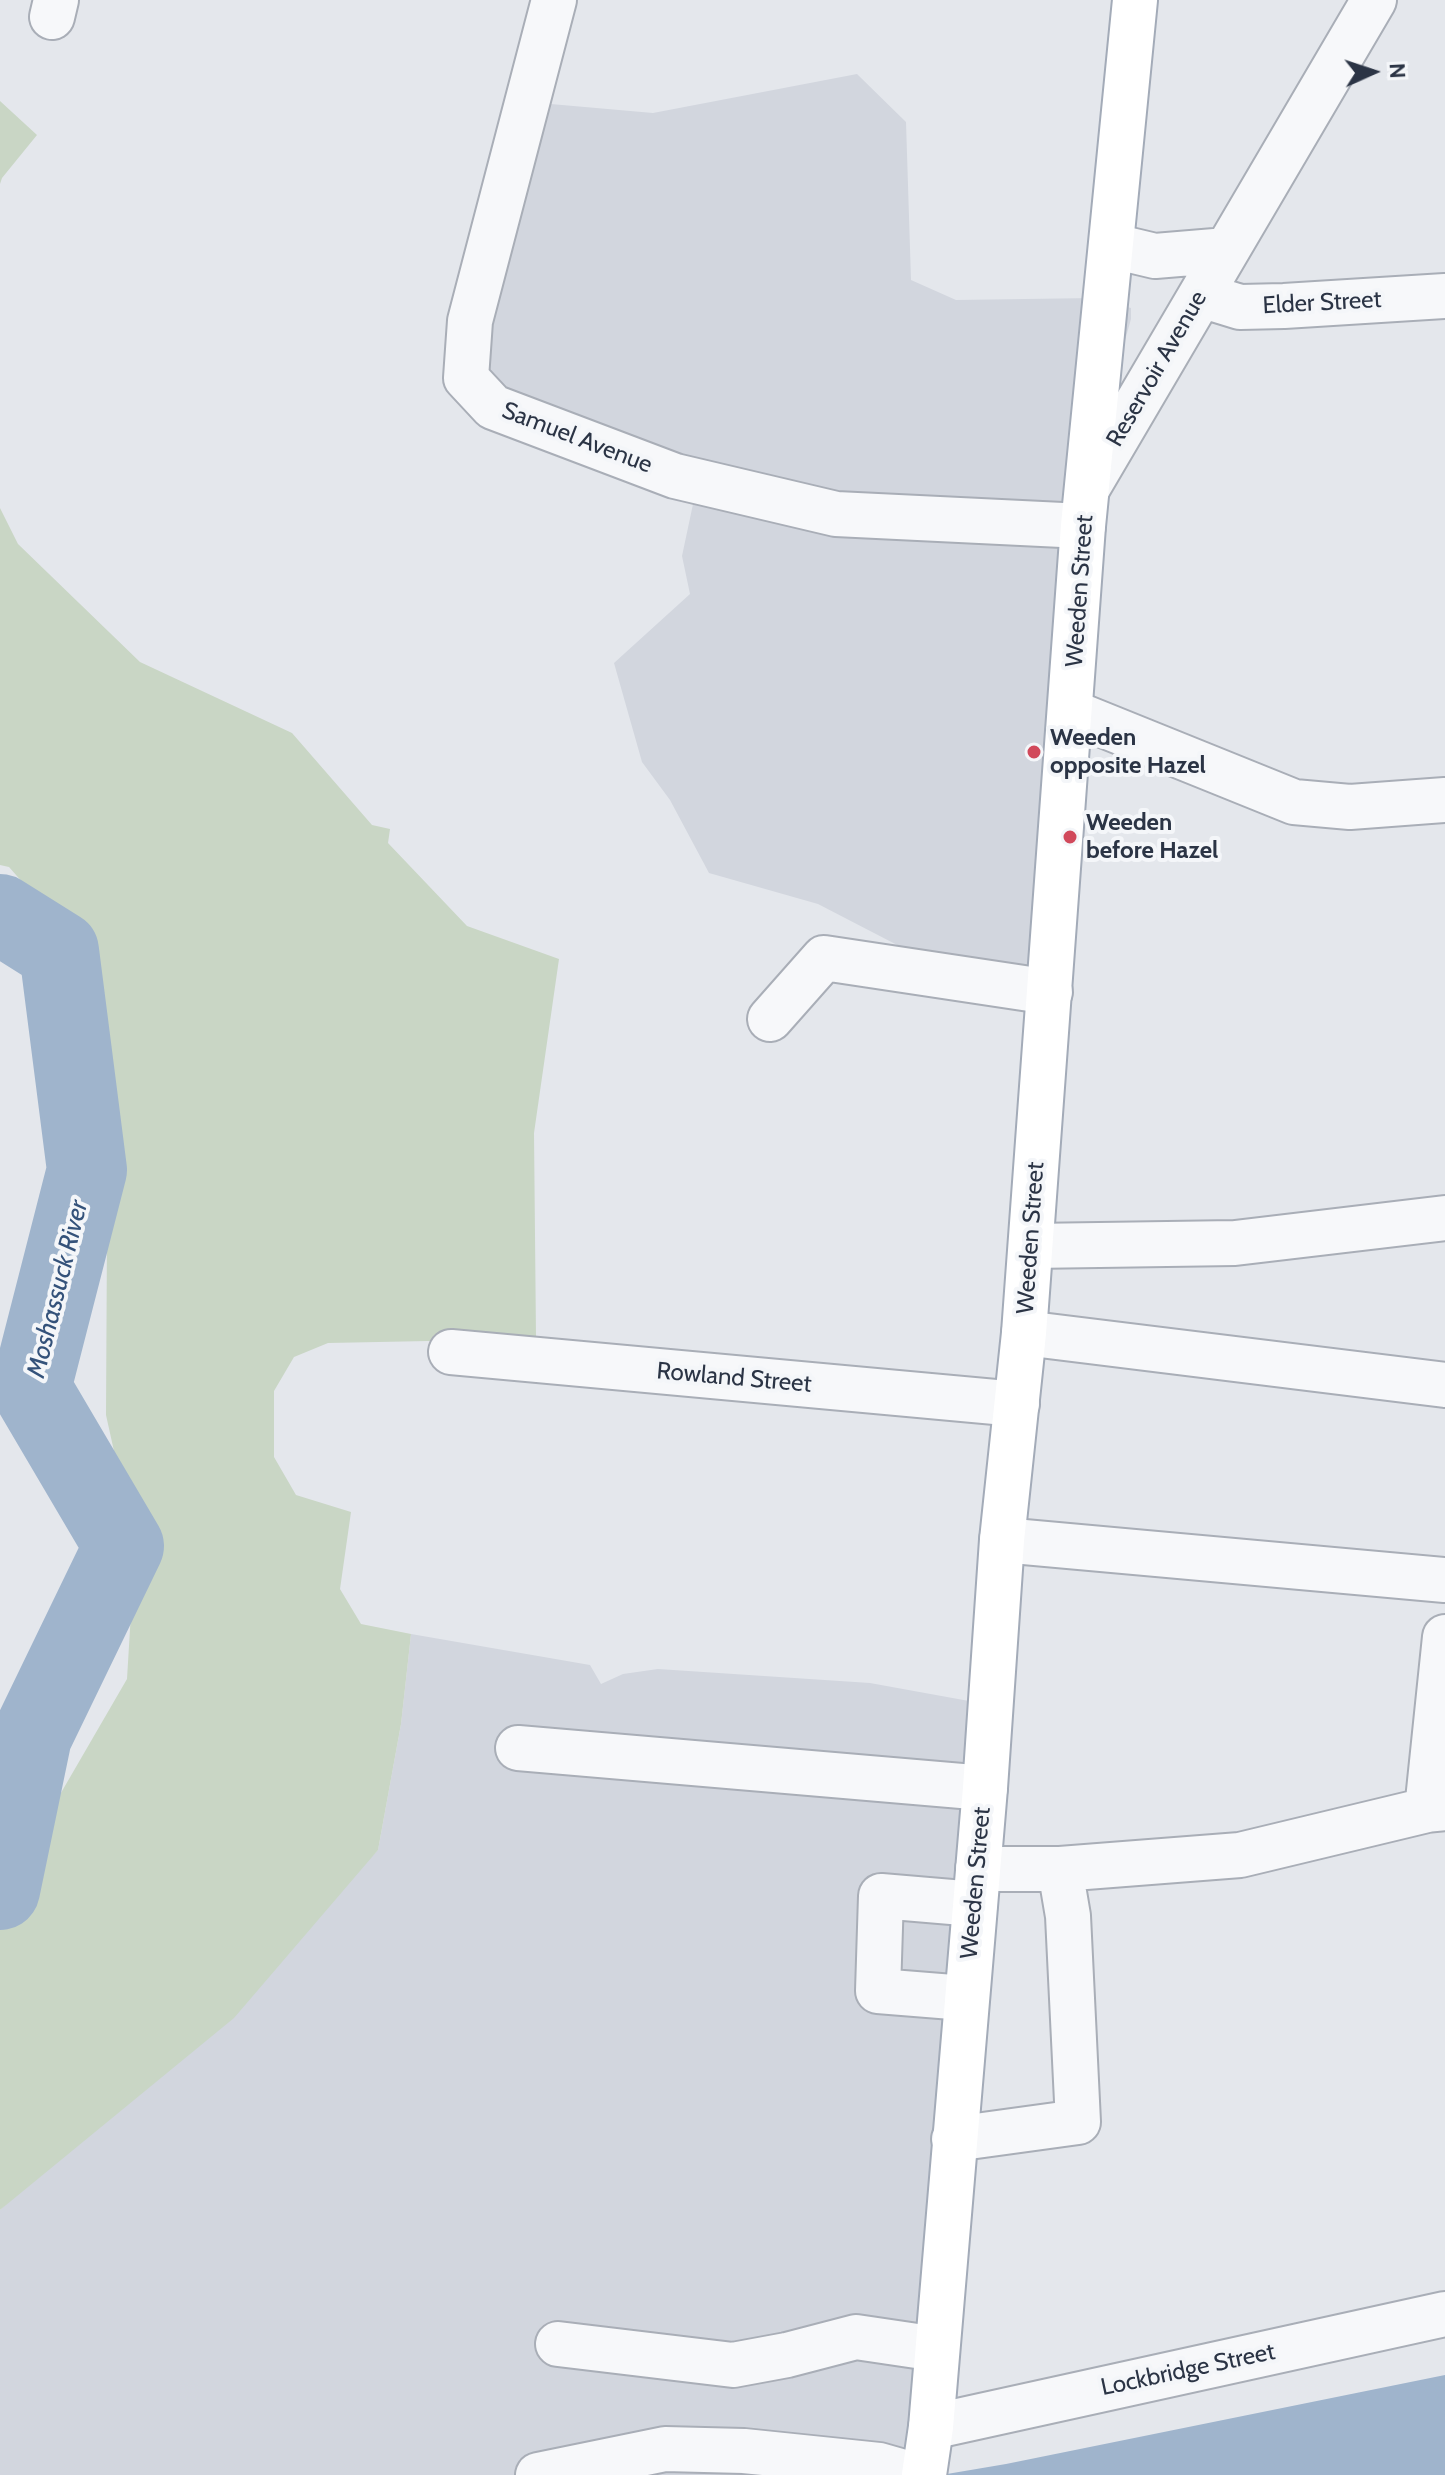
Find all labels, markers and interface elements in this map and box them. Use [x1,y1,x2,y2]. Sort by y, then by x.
north arrow [1333,32,1413,112]
text: N [1384,62,1411,79]
street label: Reservoir Avenue [1101,286,1213,452]
street label: Elder Street [1262,286,1382,320]
street label: Samuel Avenue [498,396,656,480]
street label: Weeden Street [1060,514,1100,668]
place label: Weeden opposite Hazel [1050,724,1206,780]
marker: Weeden opposite Hazel [1025,743,1043,761]
place label: Weeden before Hazel [1086,809,1218,865]
marker: Weeden before Hazel [1061,828,1079,846]
street label: Weeden Street [1011,1161,1051,1315]
water label: Moshassuck River [21,1197,95,1381]
street label: Rowland Street [655,1357,813,1399]
street label: Weeden Street [955,1806,997,1960]
street label: Lockbridge Street [1098,2337,1278,2403]

